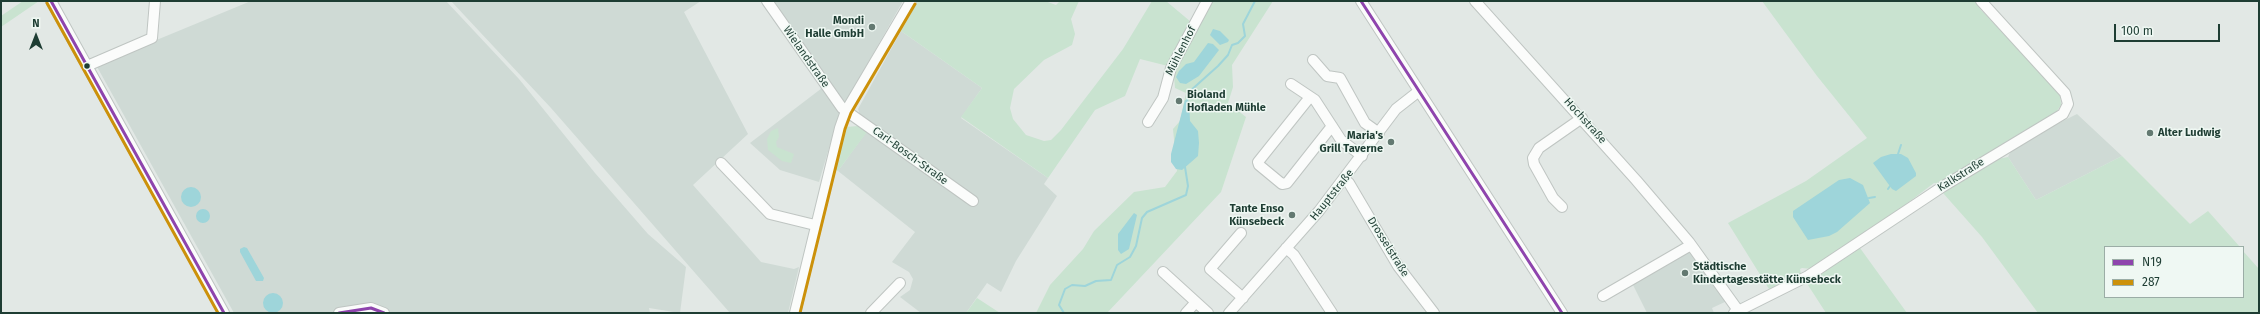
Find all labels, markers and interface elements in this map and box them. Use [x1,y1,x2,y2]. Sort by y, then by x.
place label: Mondi Halle GmbH [805,14,864,40]
north arrow [16,16,56,56]
scale bar [2116,16,2222,42]
text: N [32,17,40,30]
marker: Mondi Halle GmbH [867,22,877,32]
street label: Wielandstraße [780,24,832,90]
street label: Mühlenhof [1163,24,1199,78]
text: 100 m [2121,24,2153,38]
unlabelled marker [82,61,92,71]
place label: Bioland Hofladen Mühle [1187,88,1266,114]
street label: Hochstraße [1561,95,1609,147]
marker: Bioland Hofladen Mühle [1174,96,1184,106]
street label: Carl-Bosch-Straße [870,124,950,188]
place label: Alter Ludwig [2158,126,2221,140]
marker: Alter Ludwig [2145,128,2155,138]
place label: Maria's Grill Taverne [1320,129,1383,155]
marker: Maria's Grill Taverne [1386,137,1396,147]
street label: Kalkstraße [1935,155,1987,195]
street label: Hauptstraße [1307,167,1357,223]
place label: Tante Enso Künsebeck [1229,202,1284,228]
marker: Tante Enso Künsebeck [1287,210,1297,220]
street label: Drosselstraße [1364,215,1412,279]
legend [2104,246,2244,298]
text: N19 [2142,255,2162,269]
place label: Städtische Kindertagesstätte Künsebeck [1693,260,1841,286]
marker: Städtische Kindertagesstätte Künsebeck [1680,268,1690,278]
text: 287 [2142,275,2160,289]

